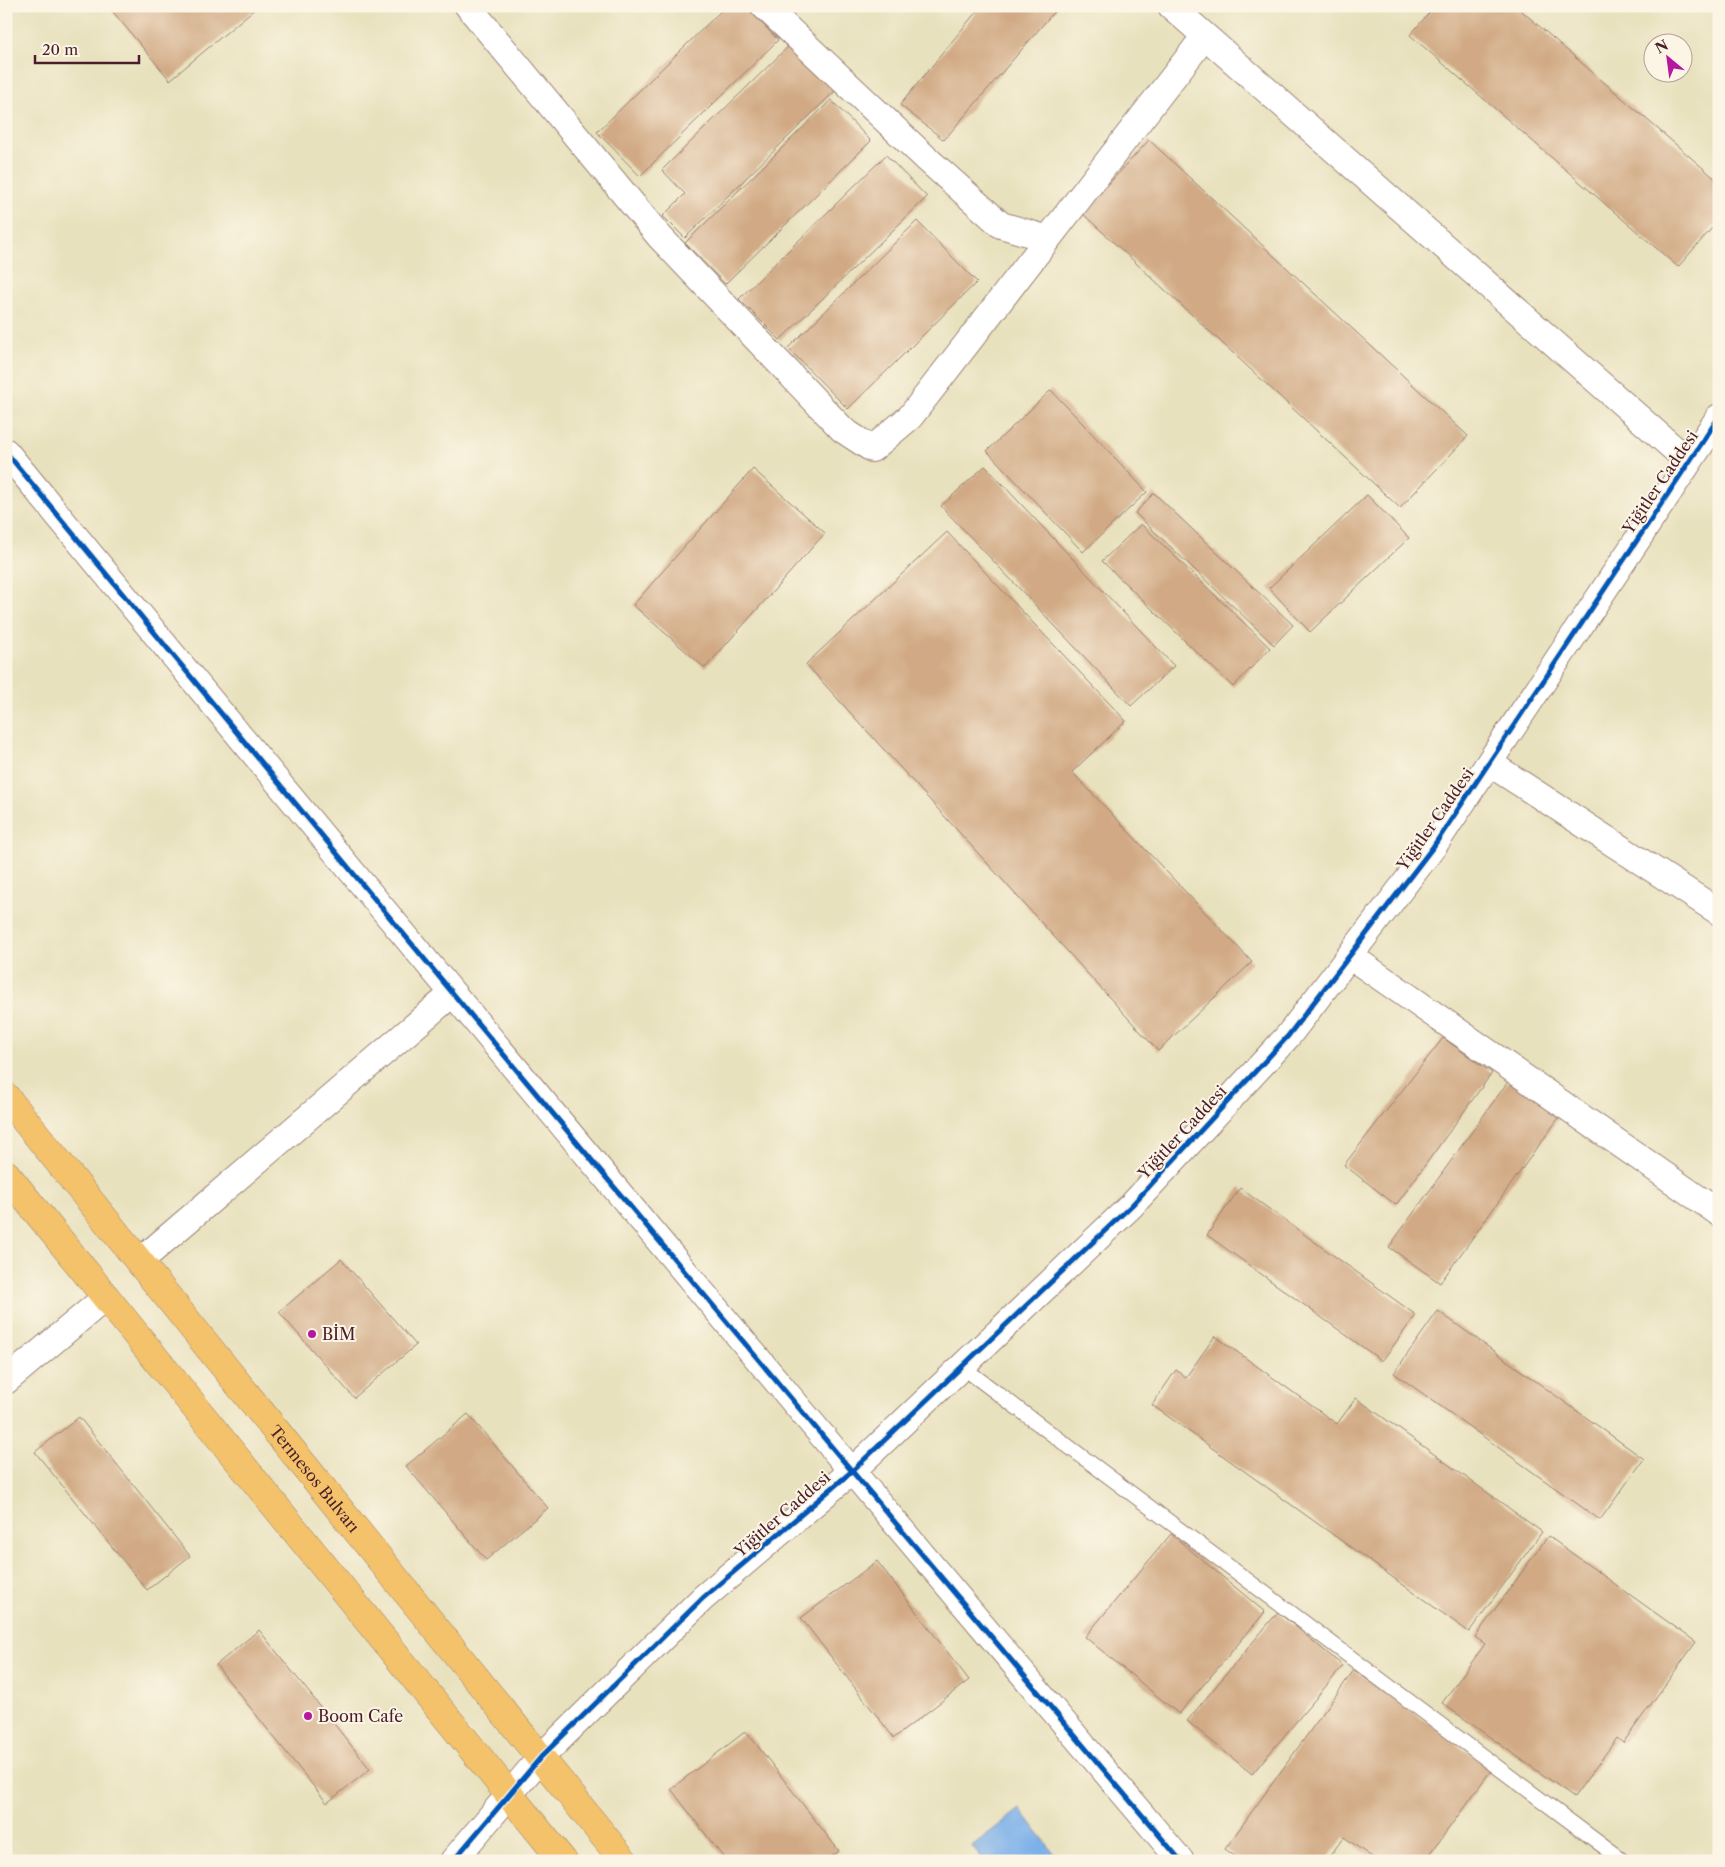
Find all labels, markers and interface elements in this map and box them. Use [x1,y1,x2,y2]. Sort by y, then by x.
scale bar [35,32,139,64]
north arrow [1642,32,1692,82]
text: N [1652,36,1671,57]
text: 20 m [42,40,78,59]
street label: Yiğitler Caddesi [1617,426,1702,538]
street label: Yiğitler Caddesi [1392,764,1478,875]
street label: Yiğitler Caddesi [1133,1081,1230,1184]
place label: BİM [322,1324,355,1344]
marker: BİM [306,1328,318,1340]
street label: Termesos Bulvarı [266,1421,364,1536]
street label: Yiğitler Caddesi [729,1467,834,1562]
place label: Boom Cafe [318,1706,403,1726]
marker: Boom Cafe [302,1710,314,1722]

